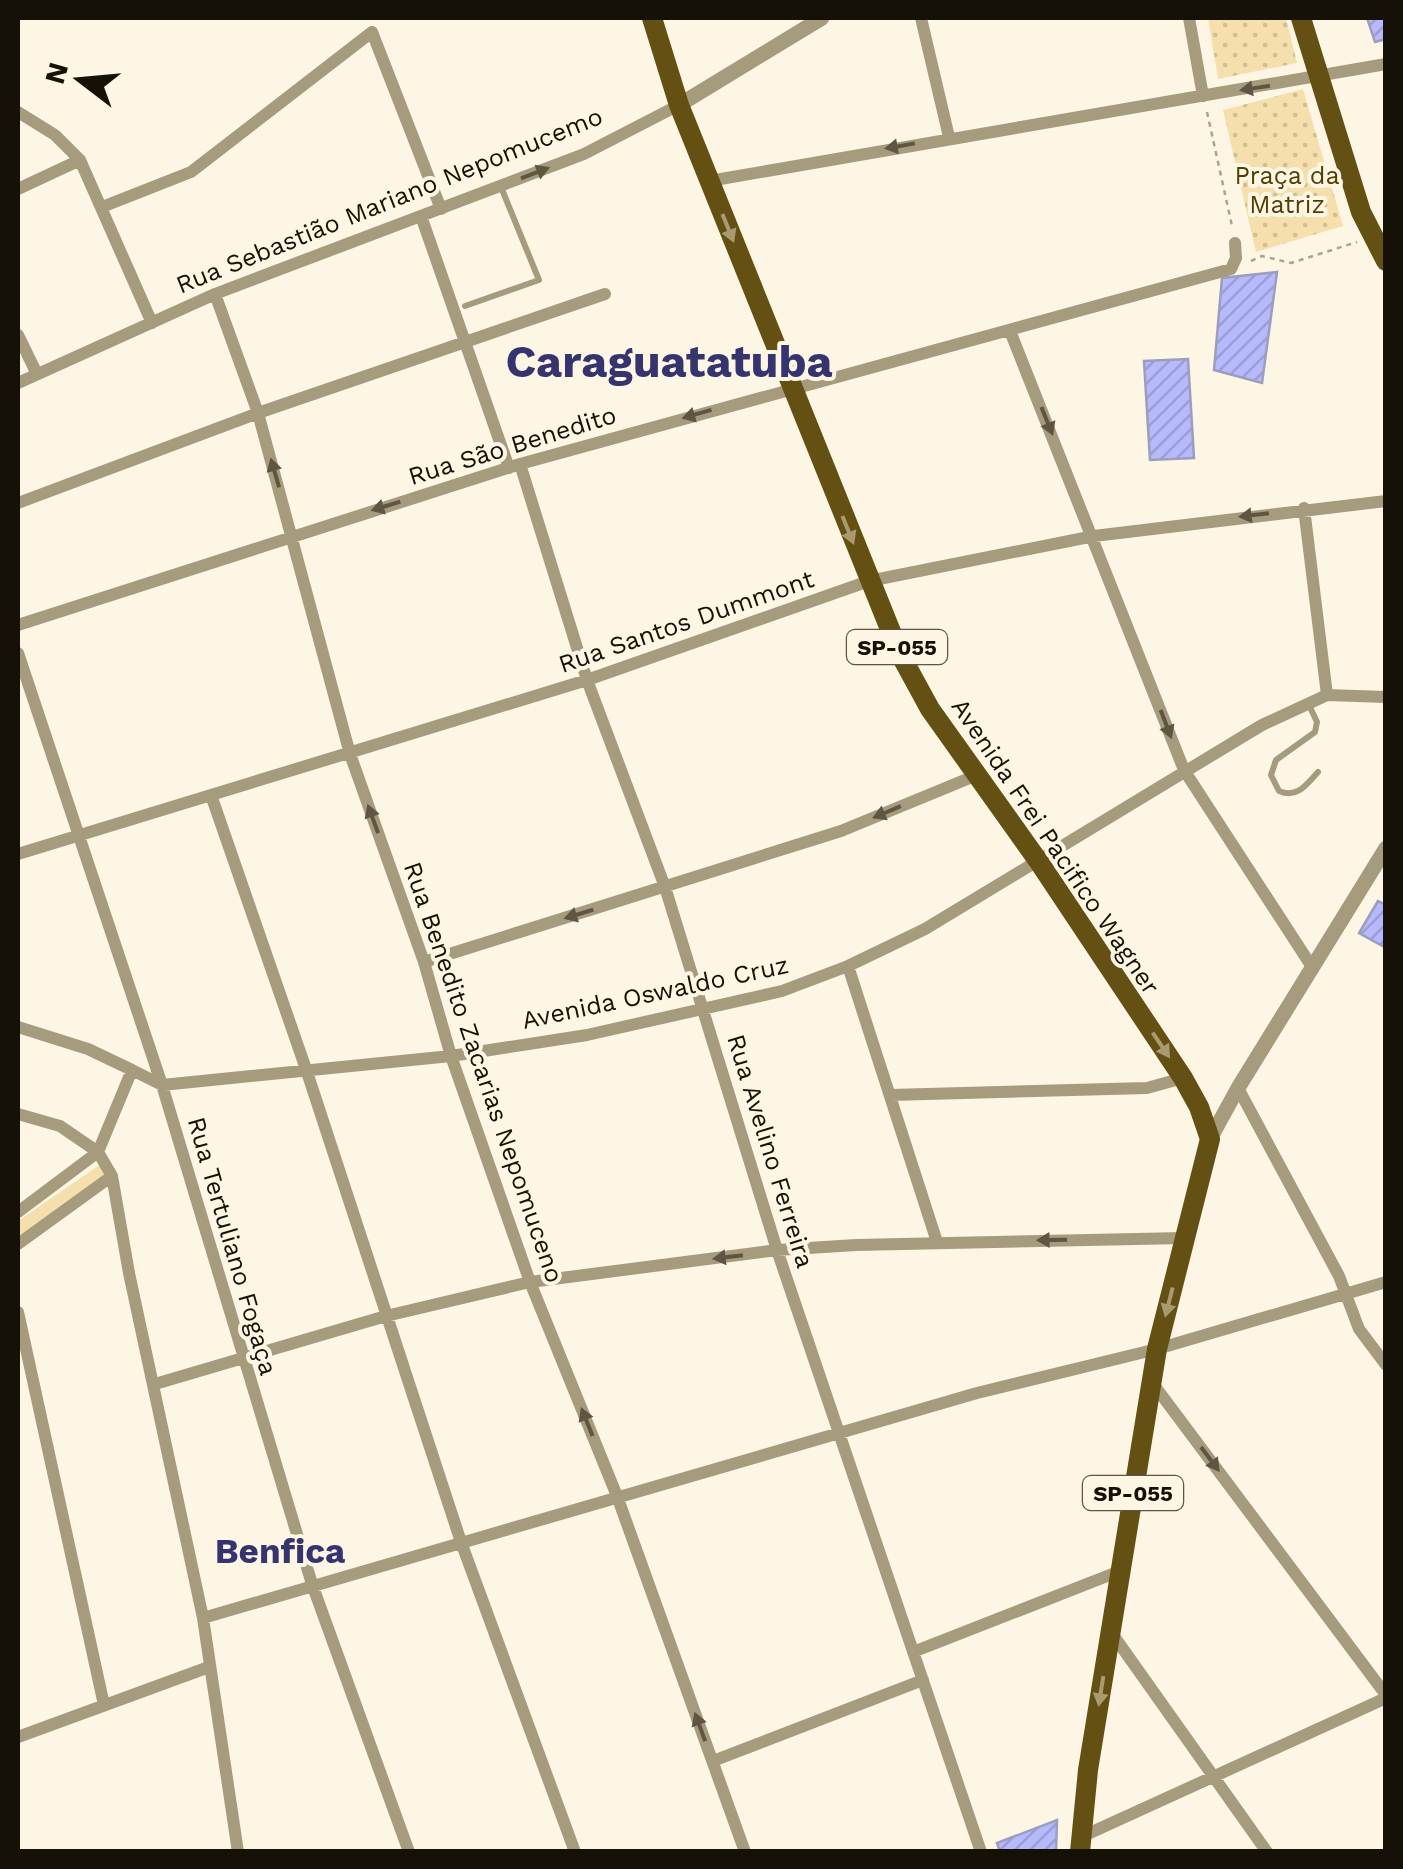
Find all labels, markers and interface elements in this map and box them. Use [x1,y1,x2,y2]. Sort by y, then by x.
north arrow [30,30,130,130]
text: N [38,59,75,88]
one-way arrow [1239,81,1271,96]
street label: Rua Sebastião Mariano Nepomucemo [172,101,607,300]
one-way arrow [884,139,915,154]
park label: Praça da Matriz [1234,161,1340,219]
one-way arrow [520,165,550,180]
one-way arrow [720,214,736,244]
district label: Caraguatatuba [505,335,833,388]
street label: Rua São Benedito [405,400,620,491]
one-way arrow [1040,406,1056,436]
one-way arrow [681,407,712,422]
one-way arrow [266,458,282,489]
one-way arrow [370,500,400,515]
one-way arrow [1237,507,1269,523]
one-way arrow [841,515,857,545]
street label: Rua Santos Dummont [555,564,818,679]
road number: SP-055 [847,630,947,664]
street label: Avenida Frei Pacifico Wagner [946,693,1166,1000]
one-way arrow [1159,709,1174,739]
one-way arrow [365,804,380,834]
one-way arrow [872,804,902,820]
street label: Rua Benedito Zacarias Nepomuceno [398,858,569,1286]
one-way arrow [563,907,593,922]
street label: Avenida Oswaldo Cruz [519,950,791,1035]
street label: Rua Avelino Ferreira [721,1031,820,1271]
one-way arrow [1151,1032,1170,1059]
street label: Rua Tertuliano Fogaça [182,1114,283,1379]
one-way arrow [1035,1232,1067,1248]
one-way arrow [711,1249,743,1265]
one-way arrow [1160,1287,1176,1318]
one-way arrow [579,1407,595,1437]
one-way arrow [1199,1446,1219,1472]
road number: SP-055 [1083,1476,1183,1510]
district label: Benfica [215,1530,346,1572]
one-way arrow [1093,1675,1108,1707]
one-way arrow [692,1711,707,1741]

